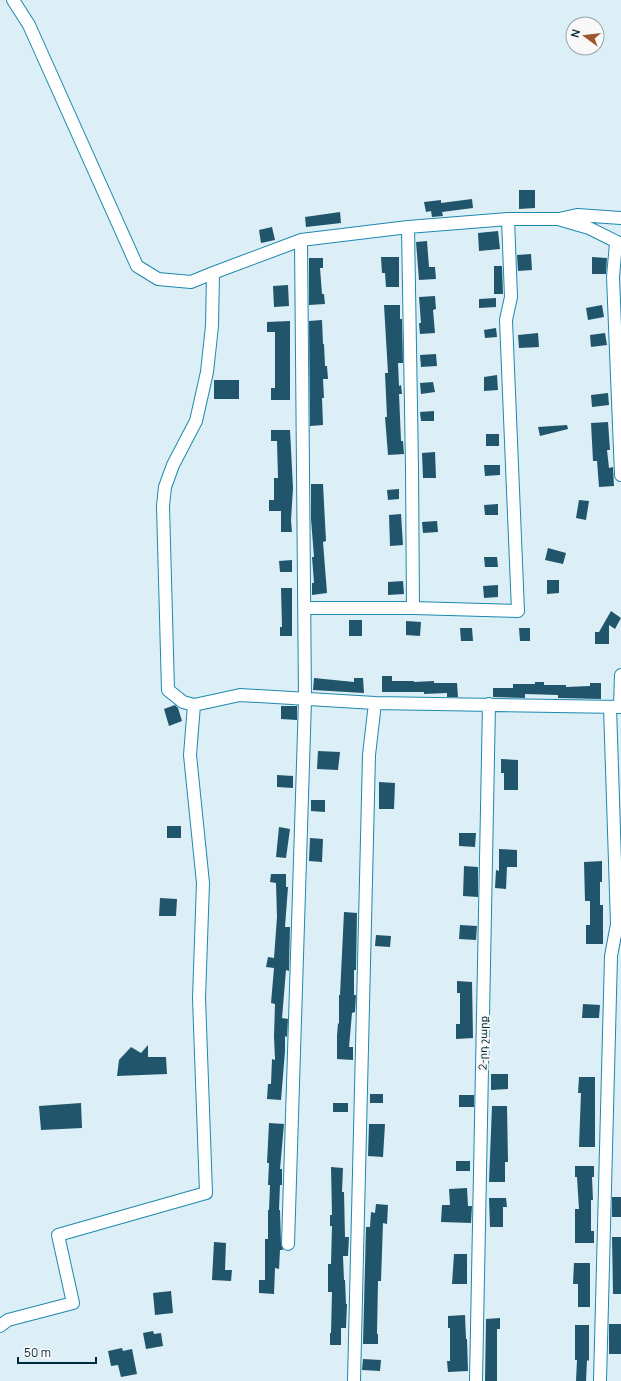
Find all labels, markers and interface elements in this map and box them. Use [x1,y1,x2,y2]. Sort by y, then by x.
north arrow [565,16,605,56]
text: N [567,27,583,39]
street label: 2-րդ շարք [475,1016,490,1070]
scale bar [18,1339,96,1365]
text: 50 m [24,1344,51,1361]

